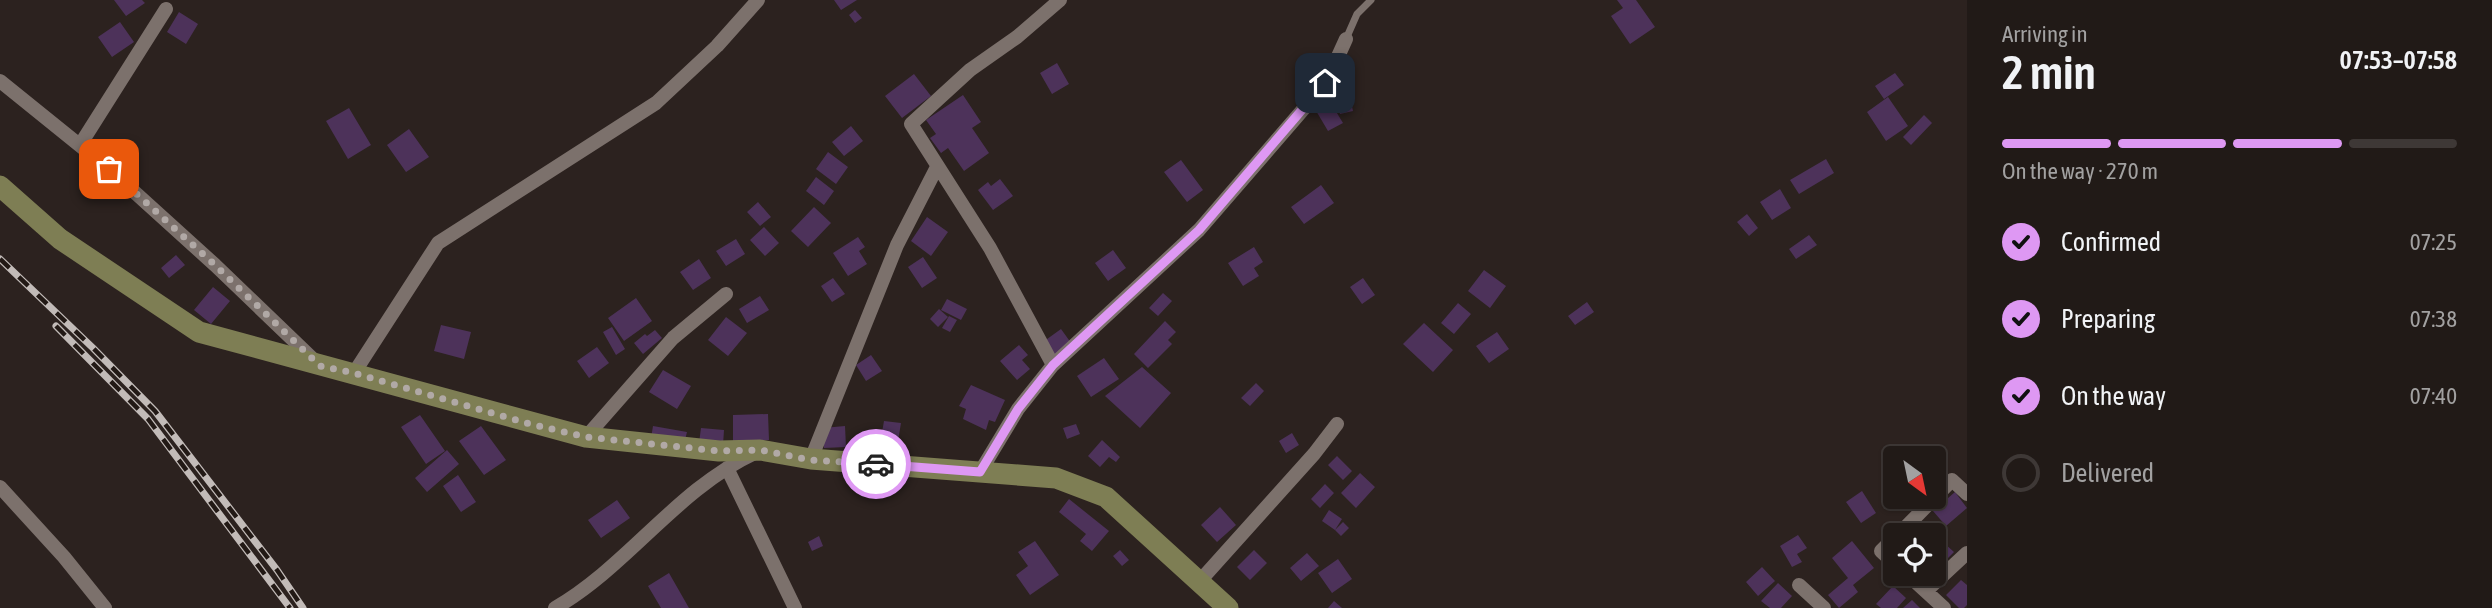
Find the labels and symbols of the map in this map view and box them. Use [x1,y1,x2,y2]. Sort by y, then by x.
pin [1295,53,1355,113]
pin [79,139,139,199]
courier [841,429,911,499]
north arrow [1883,446,1946,509]

